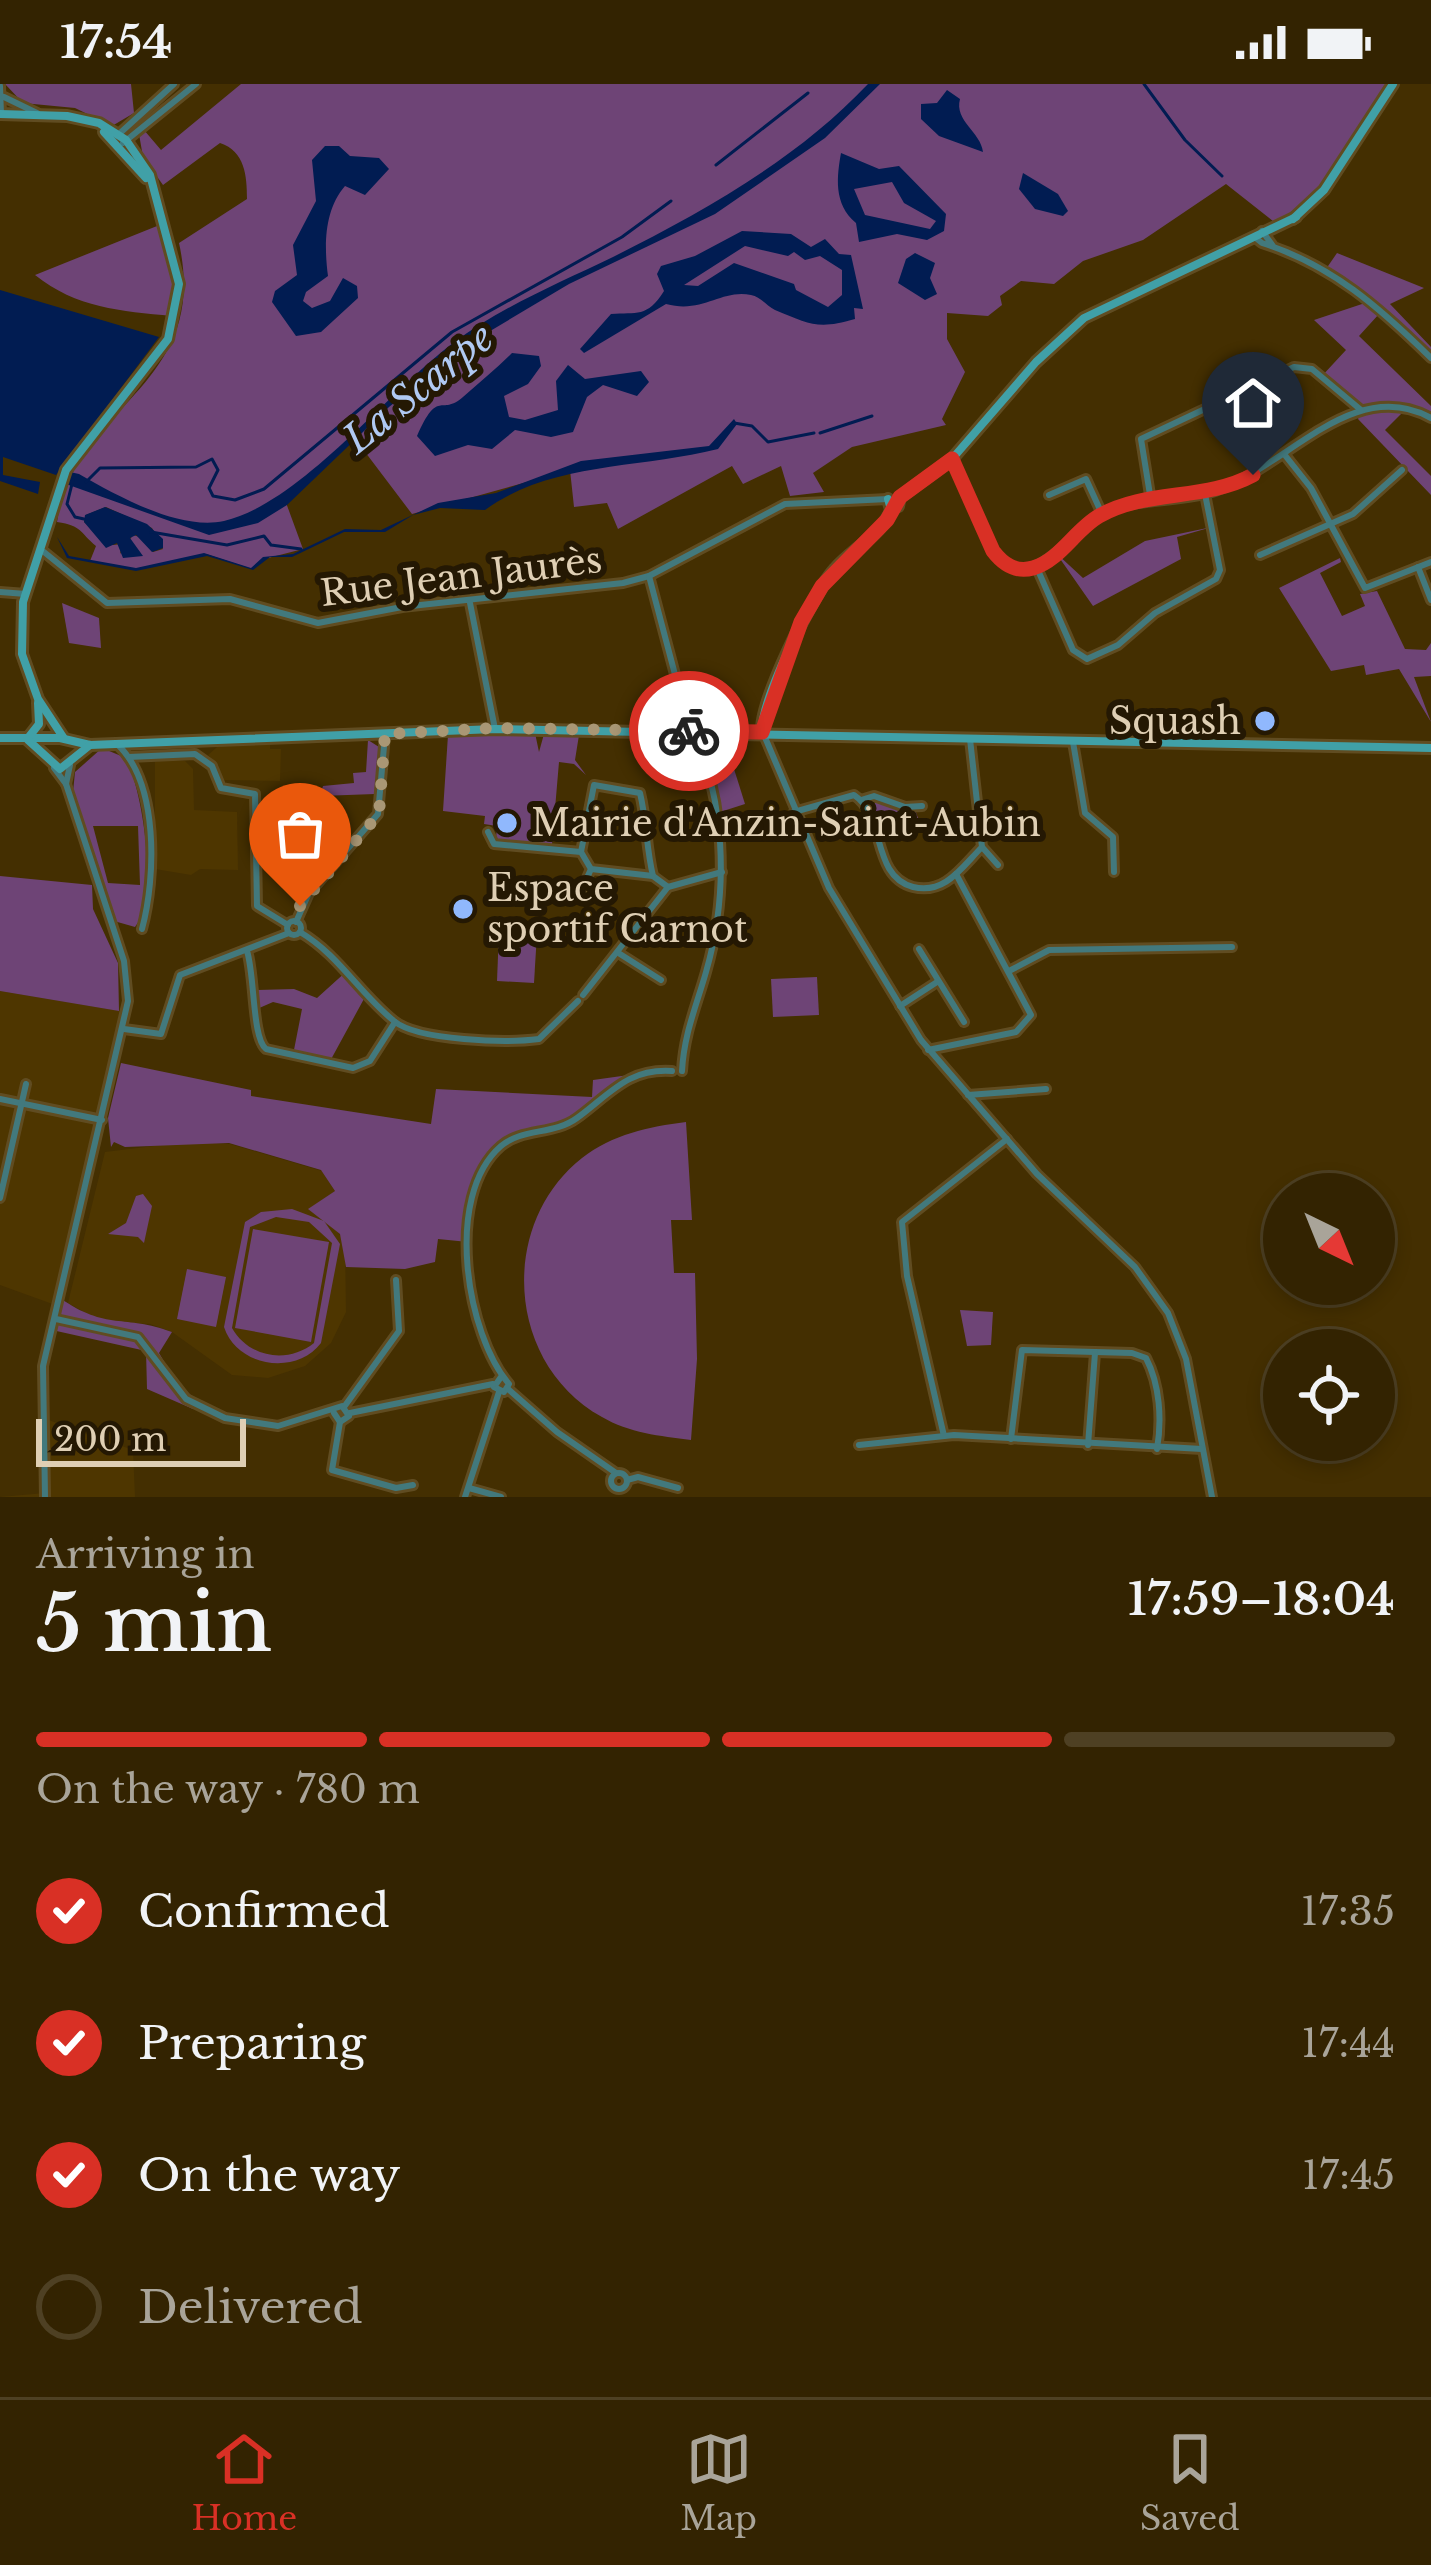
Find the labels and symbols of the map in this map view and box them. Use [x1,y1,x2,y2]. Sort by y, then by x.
water label: La Scarpe [332,313,504,464]
pin [1202,352,1304,475]
street label: Rue Jean Jaurès [318,537,604,616]
courier [629,671,749,791]
place label: Squash [1109,699,1241,744]
marker: Squash [1252,708,1278,734]
pin [249,783,351,906]
place label: Mairie d'Anzin-Saint-Aubin [531,801,1041,846]
marker: Mairie d'Anzin-Saint-Aubin [494,810,520,836]
place label: Espace sportif Carnot [487,866,748,952]
marker: Espace sportif Carnot [450,896,476,922]
north arrow [1263,1173,1395,1305]
scale bar [36,1413,246,1466]

